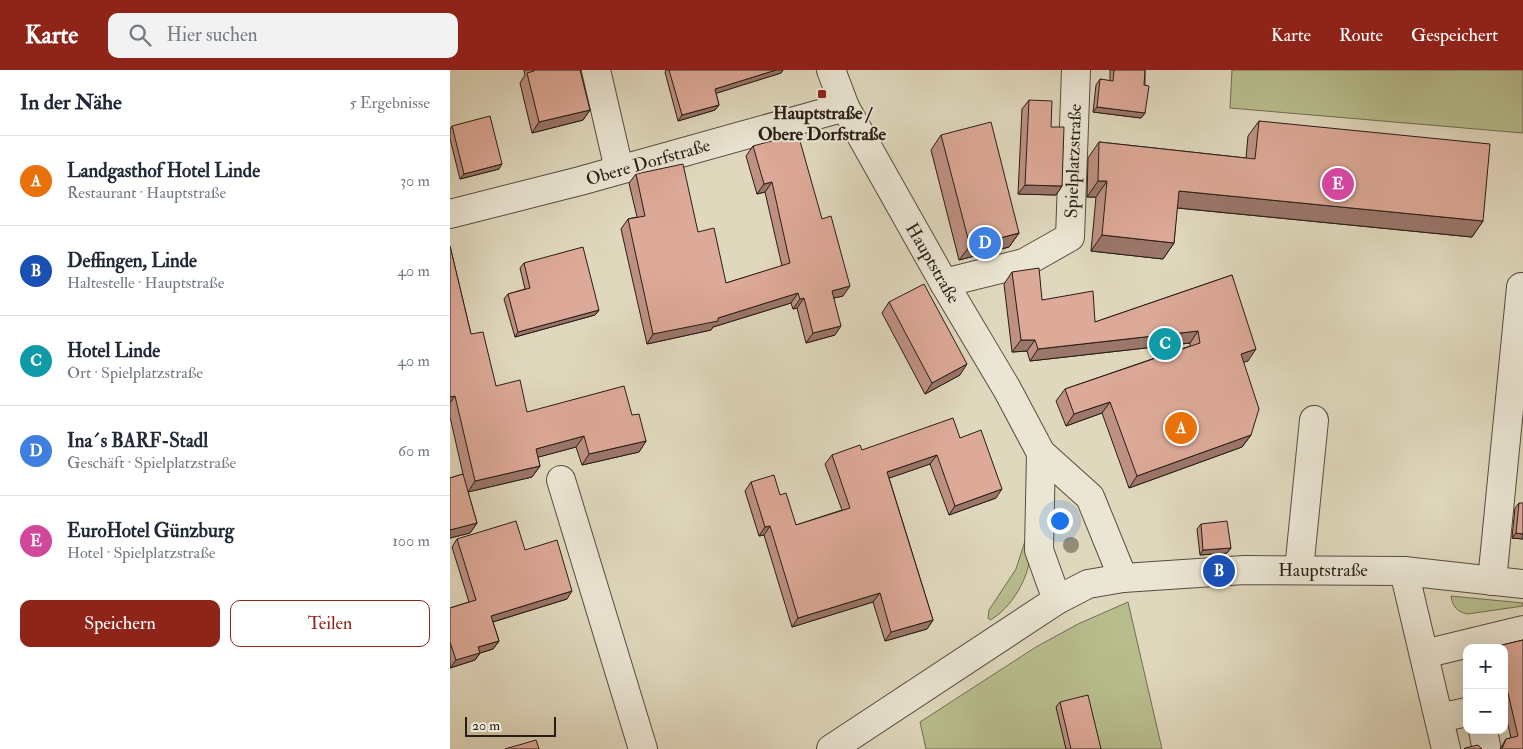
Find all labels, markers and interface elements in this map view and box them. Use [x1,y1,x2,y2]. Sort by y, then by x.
search box [108,13,458,58]
text: Karte [25,20,78,51]
icon: search [126,21,154,49]
text: Hier suchen [166,23,258,47]
text: Karte [1271,24,1311,47]
text: Route [1339,24,1383,47]
text: Gespeichert [1411,24,1498,47]
marker: Hauptstraße / Obere Dorfstraße [816,88,828,100]
text: In der Nähe [20,89,122,116]
text: 5 Ergebnisse [350,93,430,113]
place label: Hauptstraße / Obere Dorfstraße [758,102,887,146]
street label: Spielplatzstraße [1060,103,1087,219]
street label: Obere Dorfstraße [583,134,713,191]
text: Landgasthof Hotel Linde [67,159,260,183]
pin: E [1322,165,1354,203]
text: A [31,171,41,191]
text: 30 m [400,171,430,191]
text: Restaurant · Hauptstraße [67,183,226,203]
street label: Hauptstraße [900,219,965,308]
pin: D [969,224,1001,262]
text: Deffingen, Linde [67,249,197,273]
text: B [31,261,41,281]
text: 40 m [397,261,430,281]
text: Haltestelle · Hauptstraße [67,273,224,293]
pin: C [1149,325,1181,363]
text: Hotel Linde [67,339,160,363]
text: C [30,351,42,371]
text: 40 m [397,351,430,371]
text: Ort · Spielplatzstraße [67,363,203,383]
pin: A [1165,409,1197,447]
text: Ina´s BARF-Stadl [67,429,208,453]
text: D [29,441,43,461]
text: 60 m [398,441,430,461]
text: Geschäft · Spielplatzstraße [67,453,236,473]
your location [1047,508,1073,534]
text: EuroHotel Günzburg [67,519,234,543]
text: E [30,531,42,551]
text: 100 m [392,531,430,551]
text: Hotel · Spielplatzstraße [67,543,215,563]
pin: B [1203,552,1235,590]
street label: Hauptstraße [1278,559,1368,582]
button: Speichern [20,600,220,647]
button: Teilen [230,600,430,647]
map controls [1463,644,1508,734]
button: + [1463,644,1508,689]
button: − [1463,689,1508,734]
scale bar [465,714,556,737]
text: 20 m [472,717,500,734]

